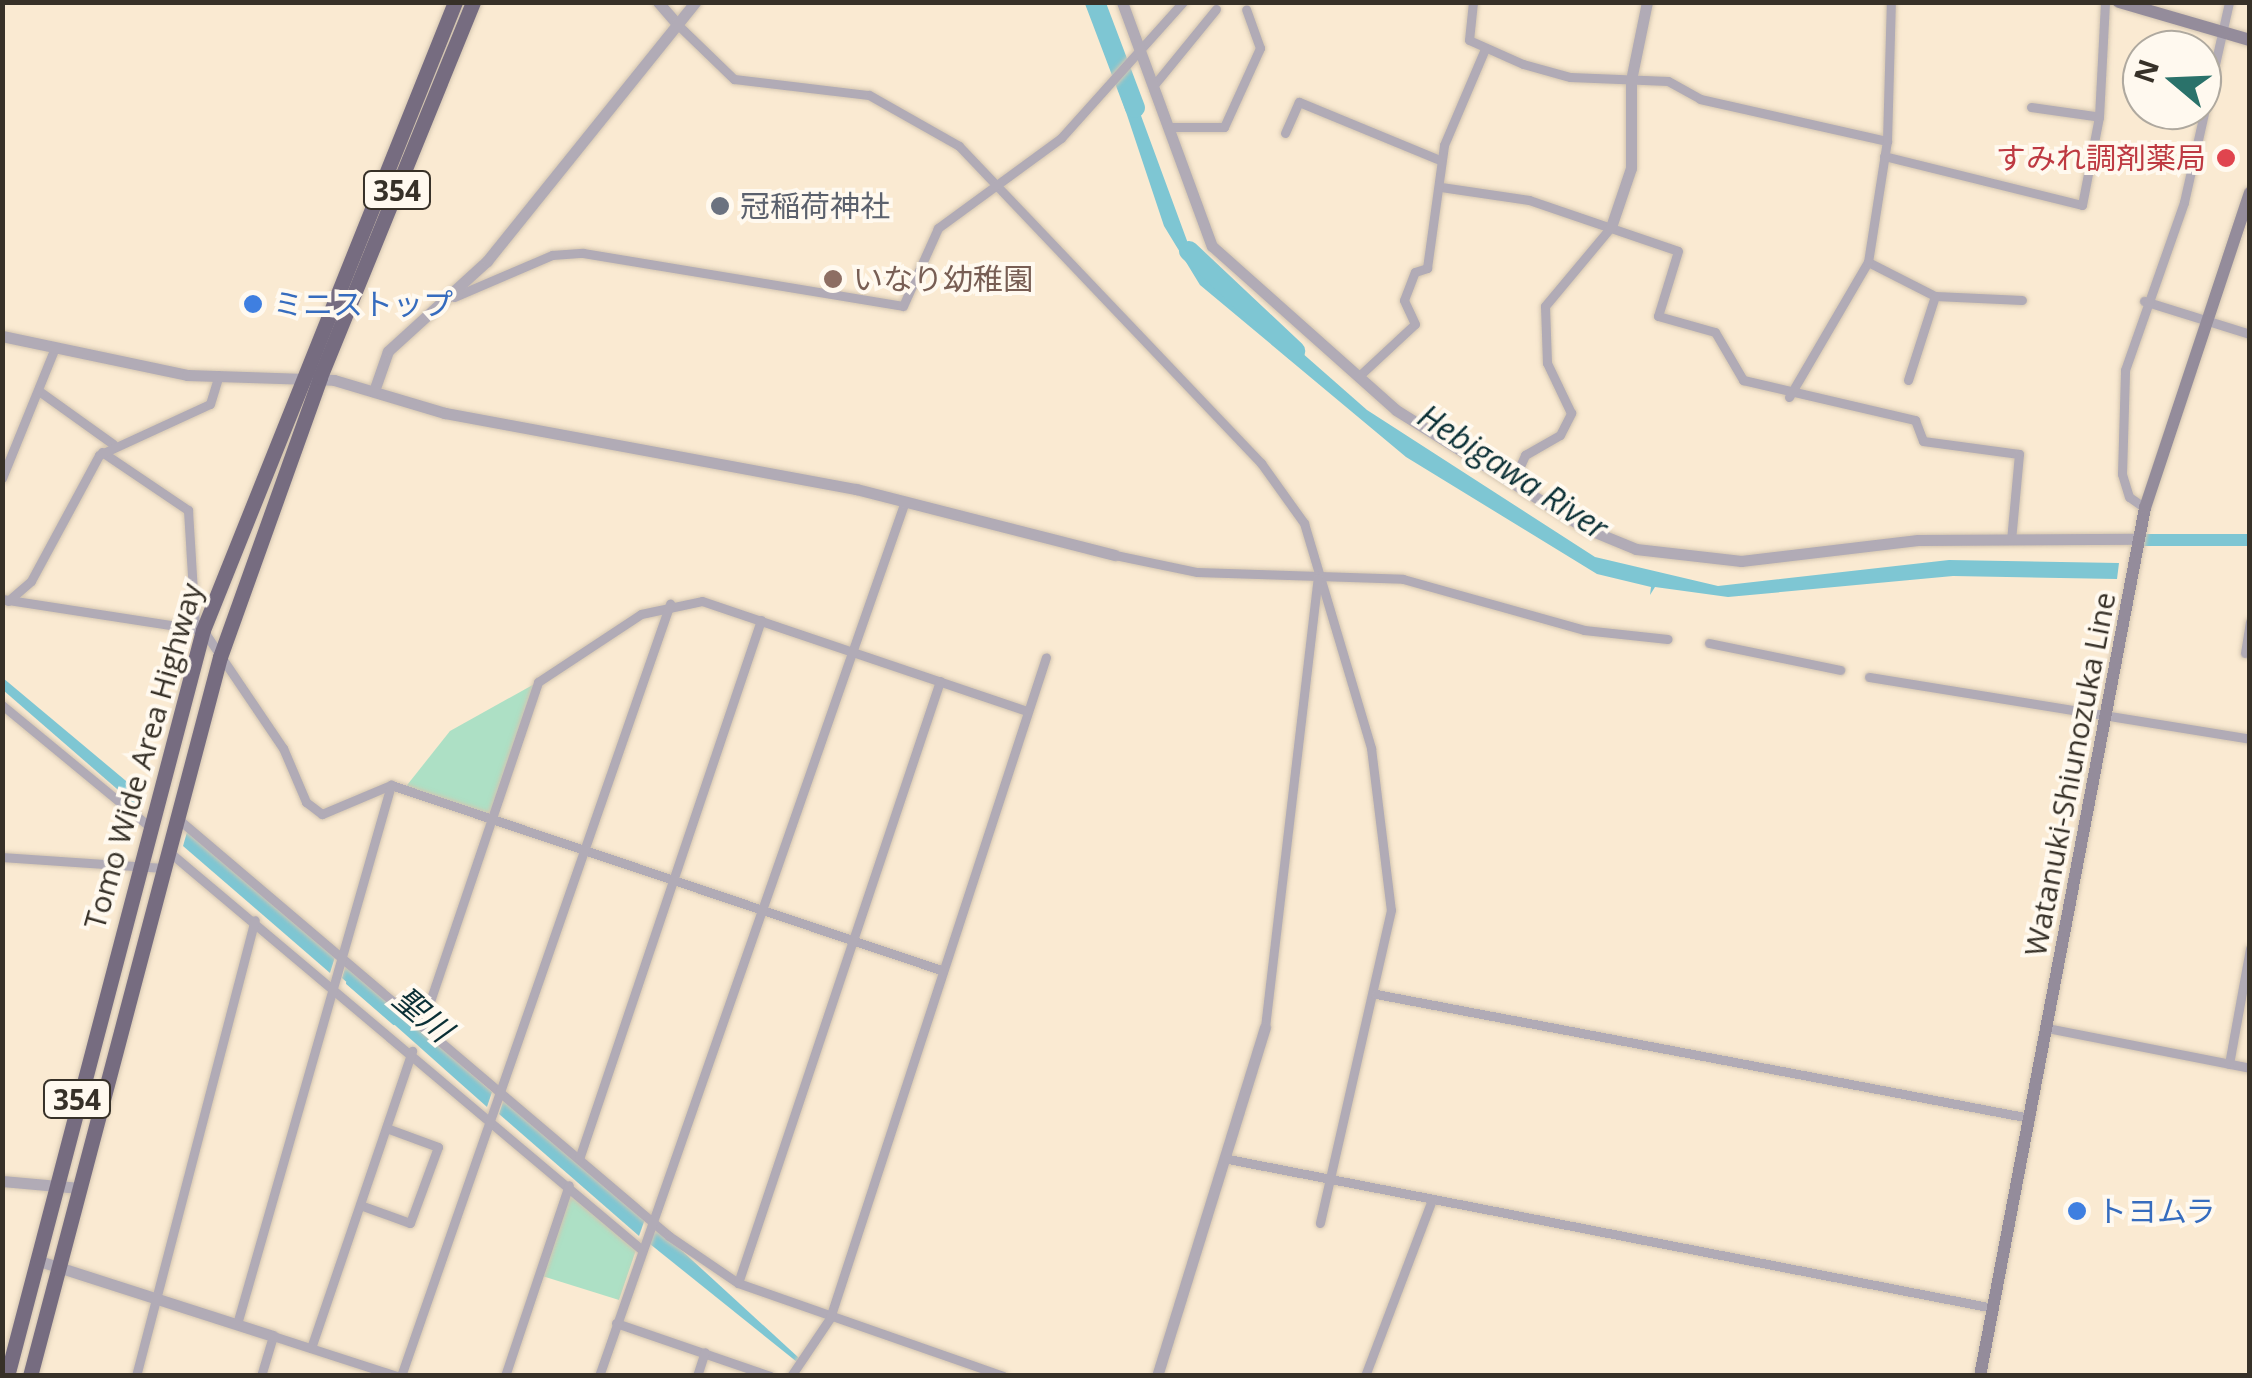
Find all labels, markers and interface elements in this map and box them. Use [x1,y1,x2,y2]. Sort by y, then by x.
north arrow [2122,30,2222,130]
text: N [2124,54,2167,88]
place label: すみれ調剤薬局 [1996,140,2206,176]
marker: すみれ調剤薬局 [2215,147,2237,169]
road number: 354 [362,167,432,213]
place label: 冠稲荷神社 [740,188,890,224]
marker: 冠稲荷神社 [709,195,731,217]
place label: いなり幼稚園 [853,261,1033,297]
marker: いなり幼稚園 [822,268,844,290]
place label: ミニストップ [273,286,453,322]
marker: ミニストップ [242,293,264,315]
water label: Hebigawa River [1411,397,1615,547]
street label: Tomo Wide Area Highway [76,579,210,933]
street label: Watanuki-Shiunozuka Line [2017,589,2123,959]
water label: 聖川 [386,979,460,1049]
road number: 354 [42,1076,112,1122]
place label: トヨムラ [2097,1193,2217,1229]
marker: トヨムラ [2066,1200,2088,1222]

